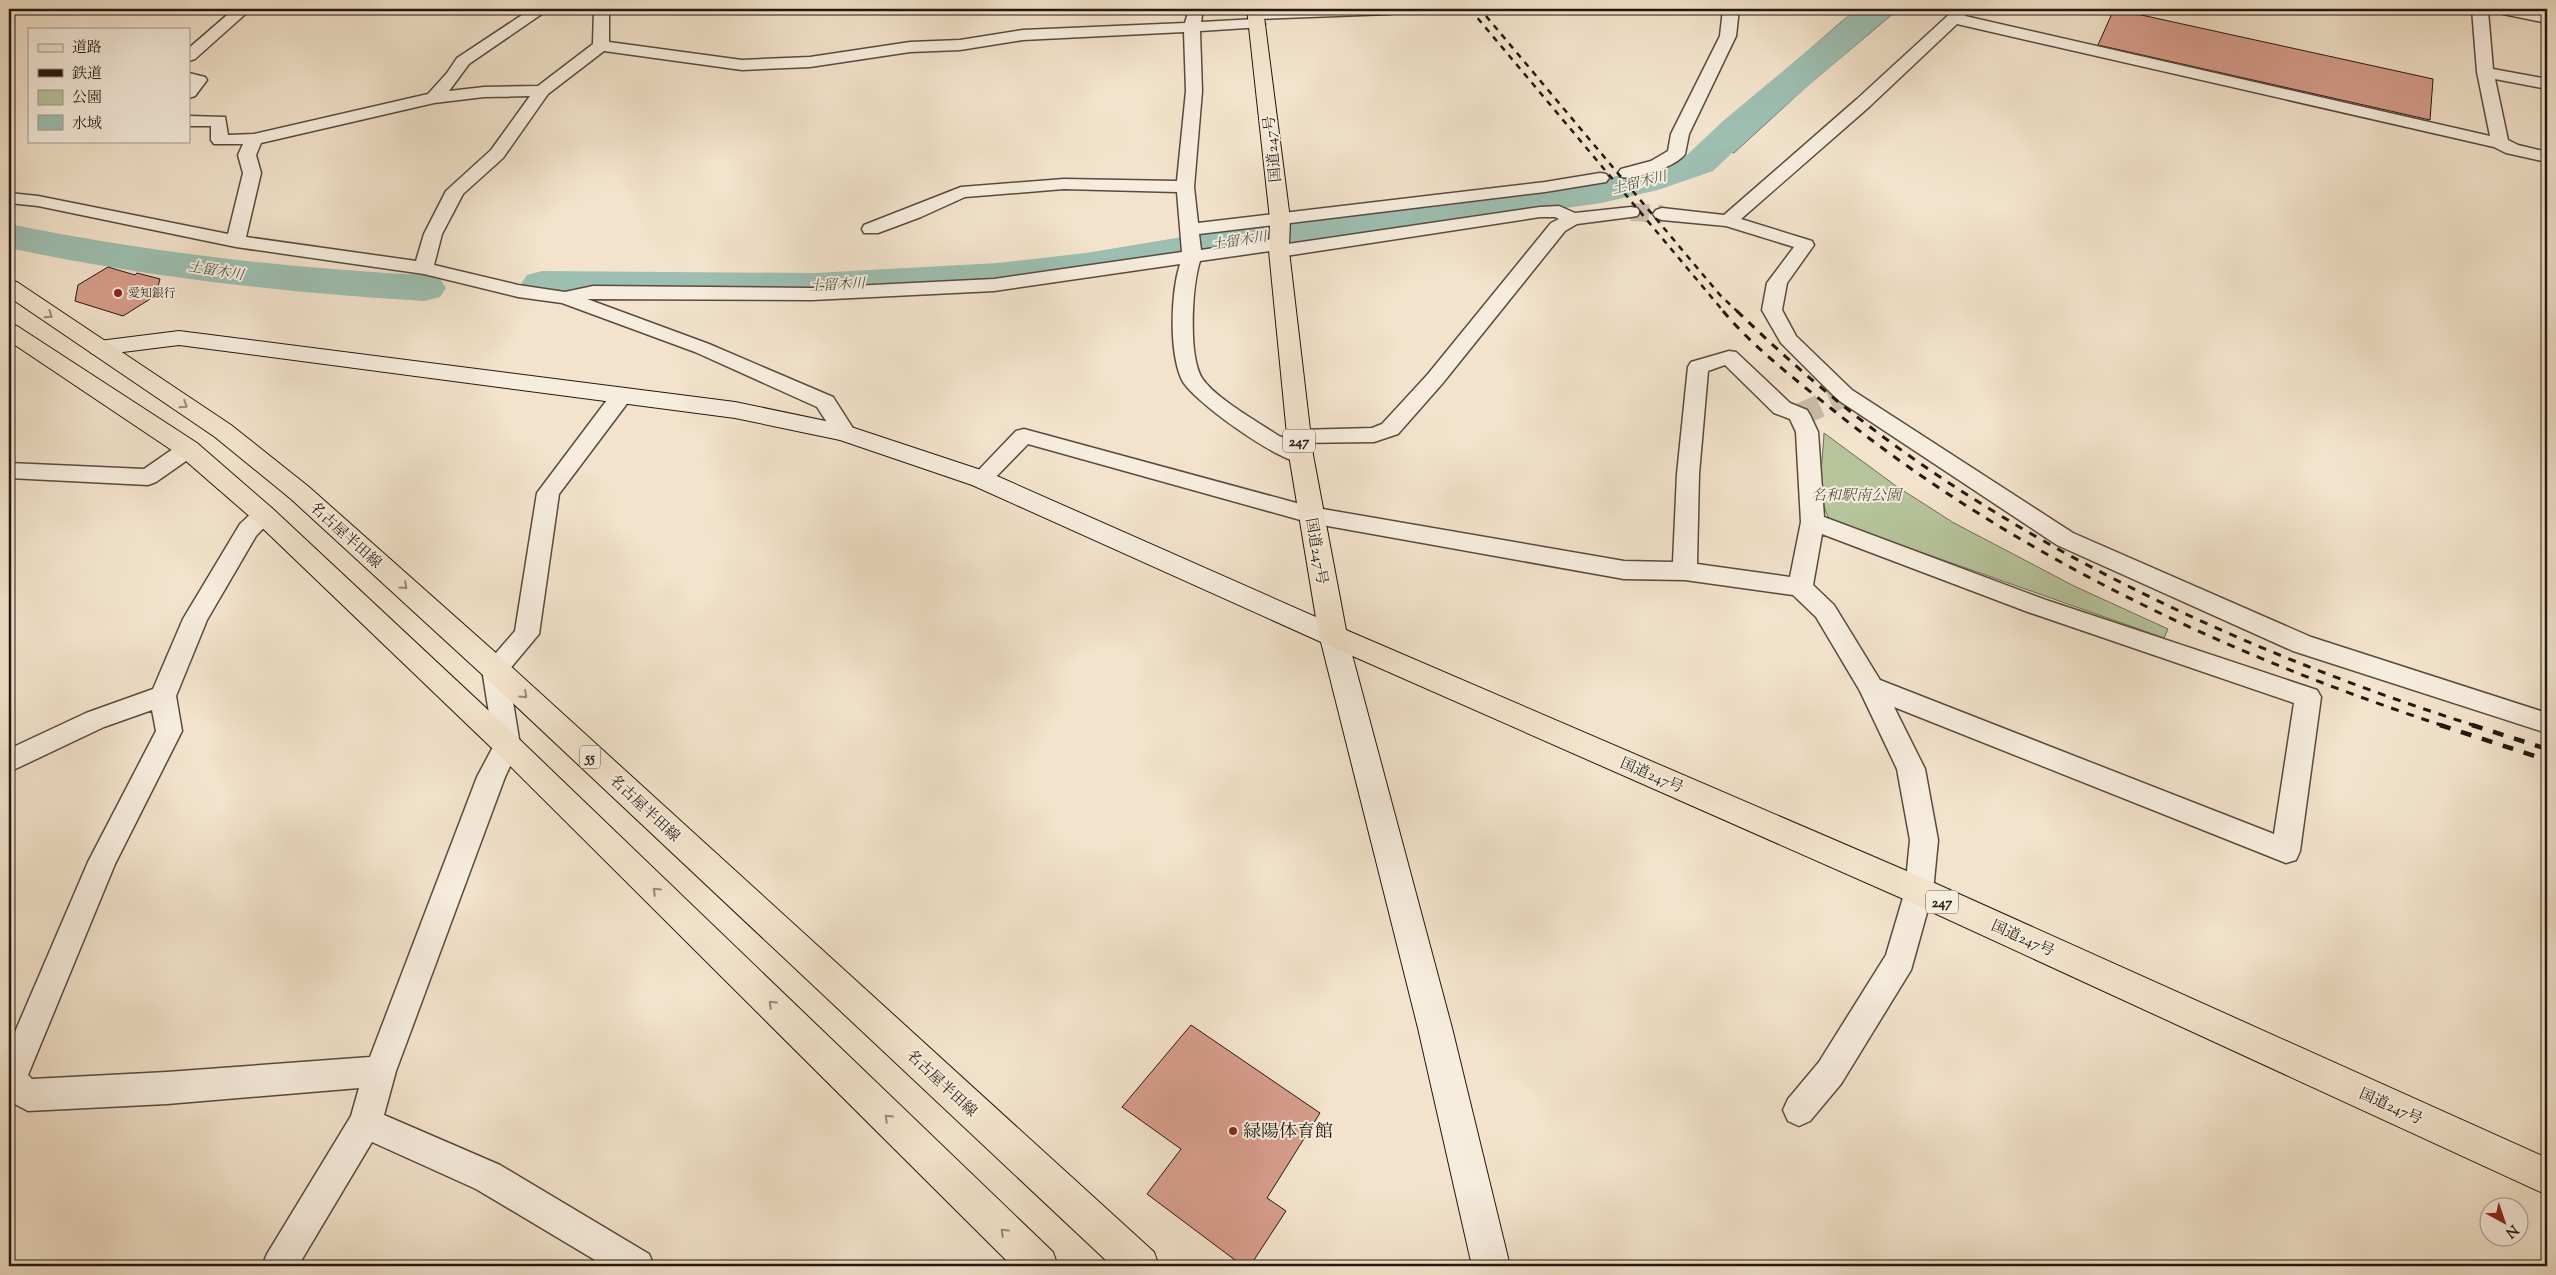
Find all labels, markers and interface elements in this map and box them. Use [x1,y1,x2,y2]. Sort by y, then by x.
legend [28,28,190,142]
text: 道路 [72,38,102,59]
text: 鉄道 [72,64,102,85]
text: 公園 [72,88,102,109]
text: 水域 [72,114,102,135]
street label: 国道247号 [1260,114,1287,183]
water label: 土留木川 [1610,167,1671,200]
water label: 土留木川 [1210,227,1271,256]
water label: 土留木川 [186,258,247,287]
water label: 土留木川 [809,274,868,297]
place label: 愛知銀行 [128,285,176,303]
marker: 愛知銀行 [112,287,124,299]
one-way arrow [43,309,53,318]
one-way arrow [179,399,188,409]
road number: 247 [1283,430,1315,452]
park label: 名和駅南公園 [1811,486,1904,507]
street label: 名古屋半田線 [305,498,385,574]
street label: 国道247号 [1299,516,1332,586]
one-way arrow [398,580,407,589]
one-way arrow [518,690,527,699]
road number: 55 [580,746,600,769]
street label: 国道247号 [1616,754,1686,799]
street label: 名古屋半田線 [604,771,684,847]
one-way arrow [653,887,662,896]
road number: 247 [1926,890,1958,914]
street label: 国道247号 [1987,916,2057,963]
one-way arrow [769,1001,778,1010]
street label: 名古屋半田線 [901,1046,981,1122]
street label: 国道247号 [2355,1084,2425,1131]
one-way arrow [885,1115,894,1124]
place label: 緑陽体育館 [1243,1120,1333,1146]
marker: 緑陽体育館 [1227,1125,1239,1137]
north arrow [2478,1198,2528,1248]
text: N [2500,1219,2522,1242]
one-way arrow [1001,1229,1010,1238]

